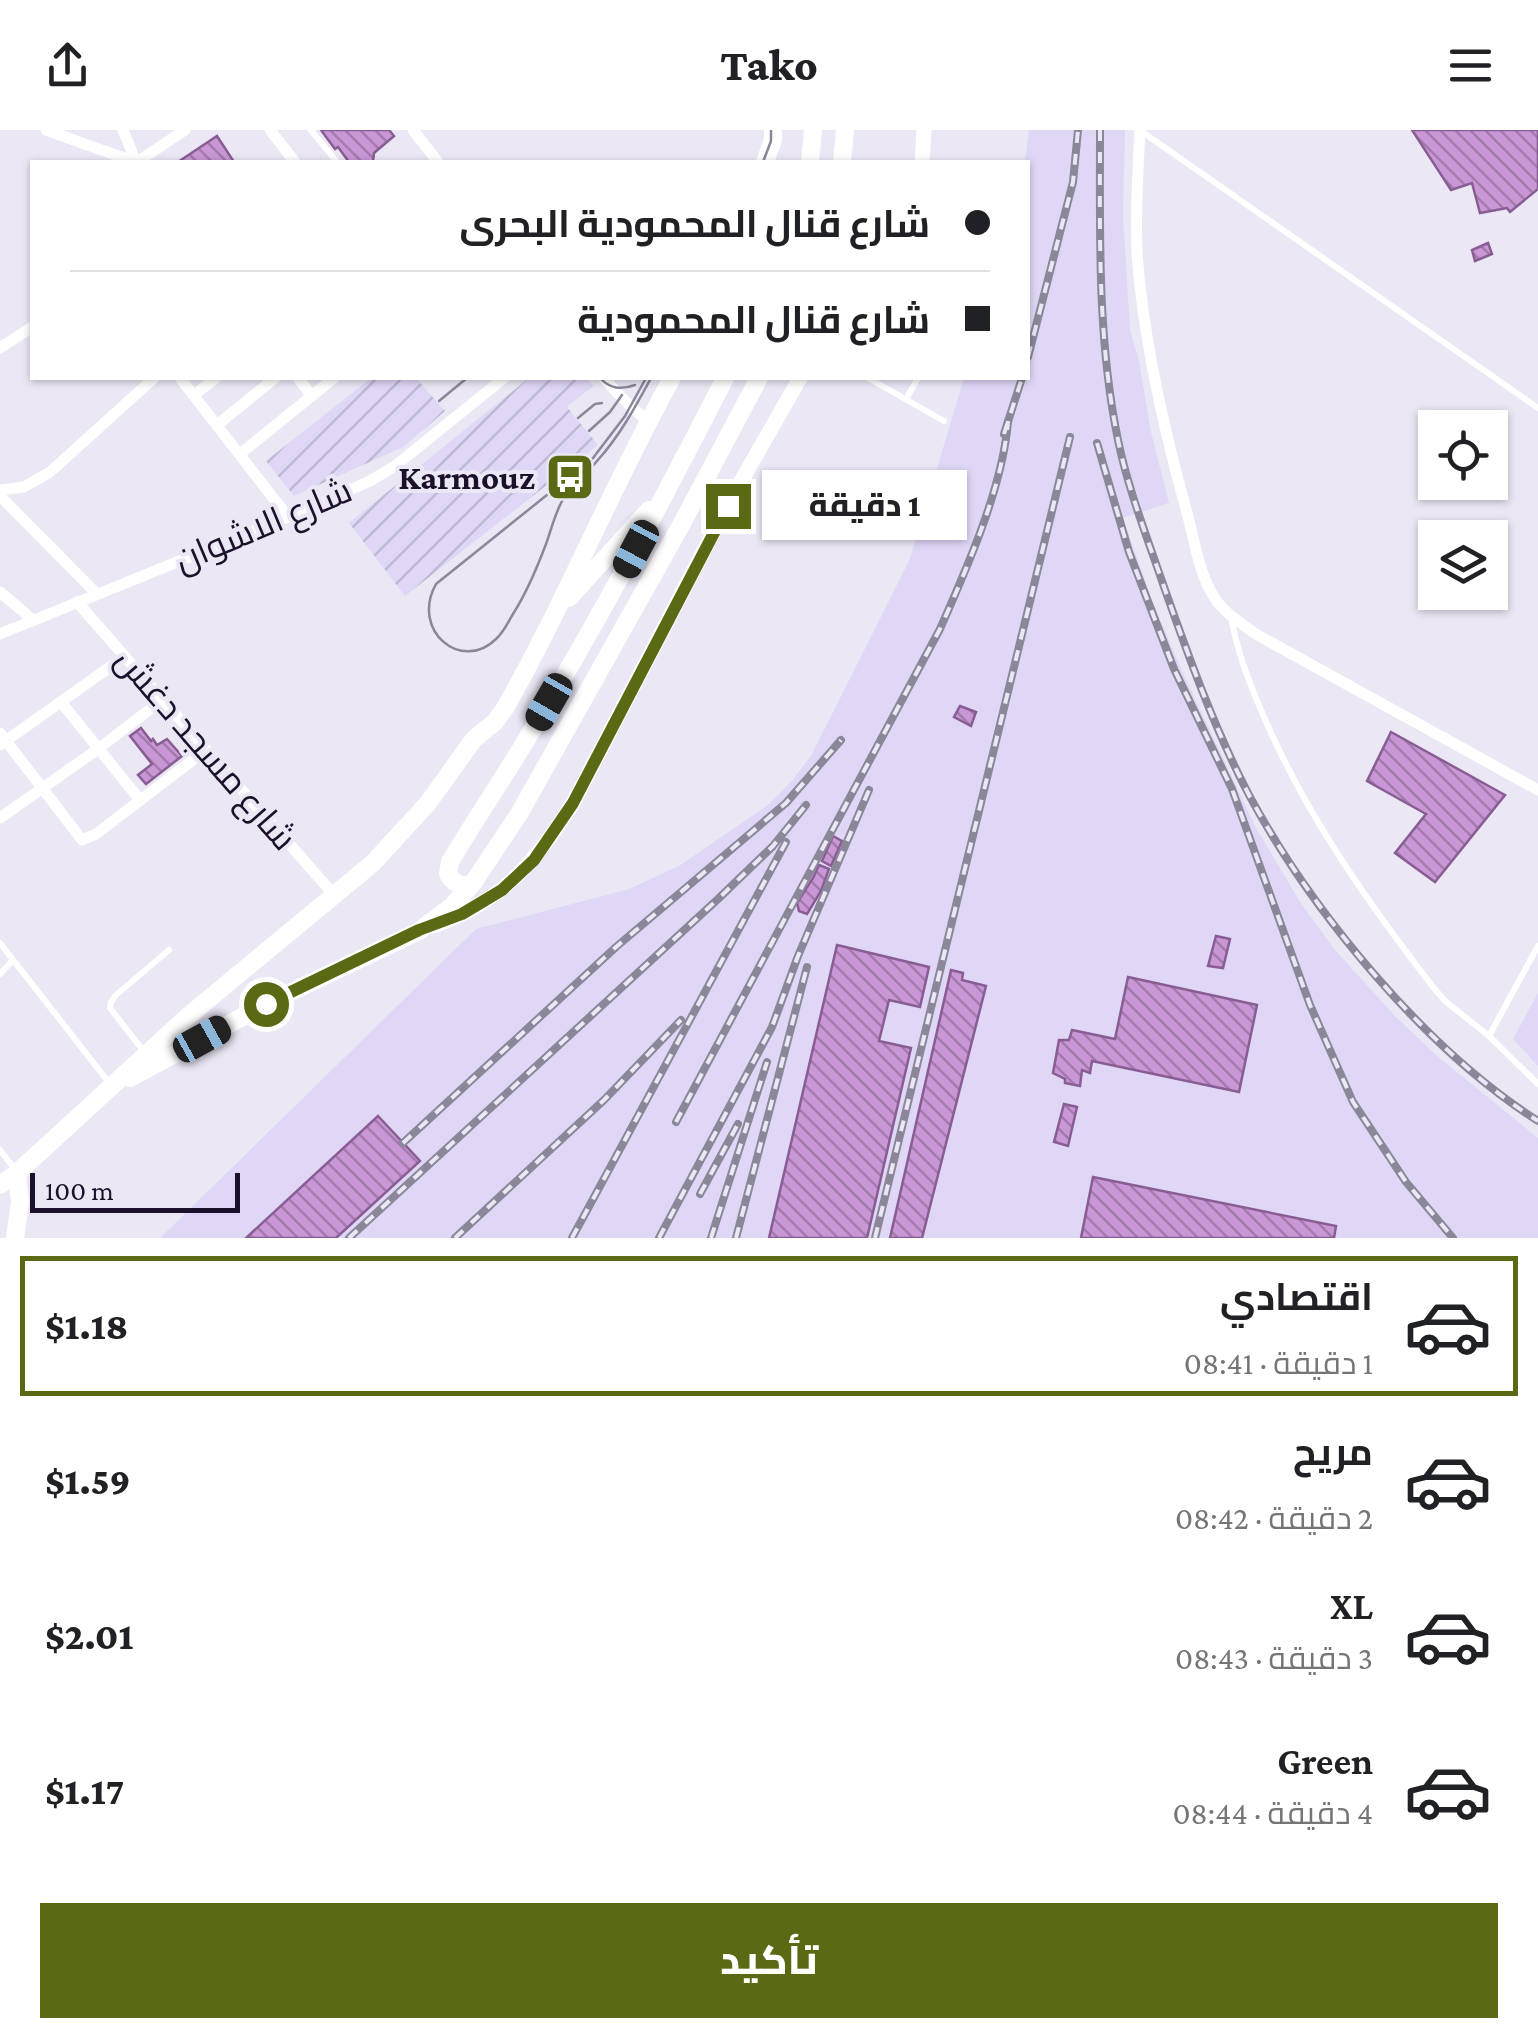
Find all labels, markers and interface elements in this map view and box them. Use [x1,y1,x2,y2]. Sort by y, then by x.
icon: share [40,38,95,93]
icon: menu [1443,38,1498,93]
text: Tako [720,40,818,90]
text: شارع قنال المحمودية البحرى [459,203,930,245]
text: شارع قنال المحمودية [577,299,930,341]
map controls [1418,410,1508,610]
button: locate [1418,410,1508,500]
bus stop icon: Karmouz [544,451,596,503]
place label: Karmouz [398,458,535,497]
street label: شارع الاشوان [169,471,359,583]
callout: 1 دقيقة [763,471,968,541]
route end [706,484,751,529]
text: 1 دقيقة [809,487,920,523]
car [609,515,663,583]
button: layers [1418,520,1508,610]
street label: شارع مسجد دغش [105,640,304,860]
car [521,669,577,735]
route start [244,982,289,1027]
car [168,1011,236,1067]
scale bar [30,1168,240,1212]
text: 100 m [45,1175,114,1206]
text: اقتصادي [1220,1276,1373,1318]
icon: car [1403,1281,1493,1371]
text: $1.18 [45,1305,128,1347]
text: 1 دقيقة · 08:41 [1184,1345,1373,1381]
text: مريح [1293,1431,1373,1473]
icon: car [1403,1436,1493,1526]
text: $1.59 [45,1460,131,1502]
text: 2 دقيقة · 08:42 [1175,1500,1373,1536]
text: XL [1330,1585,1373,1627]
icon: car [1403,1591,1493,1681]
text: $2.01 [45,1615,133,1657]
text: 3 دقيقة · 08:43 [1175,1640,1373,1676]
text: Green [1277,1740,1373,1782]
icon: car [1403,1746,1493,1836]
text: $1.17 [45,1770,124,1812]
text: 4 دقيقة · 08:44 [1172,1795,1373,1831]
button: تأكيد [40,1903,1498,2018]

